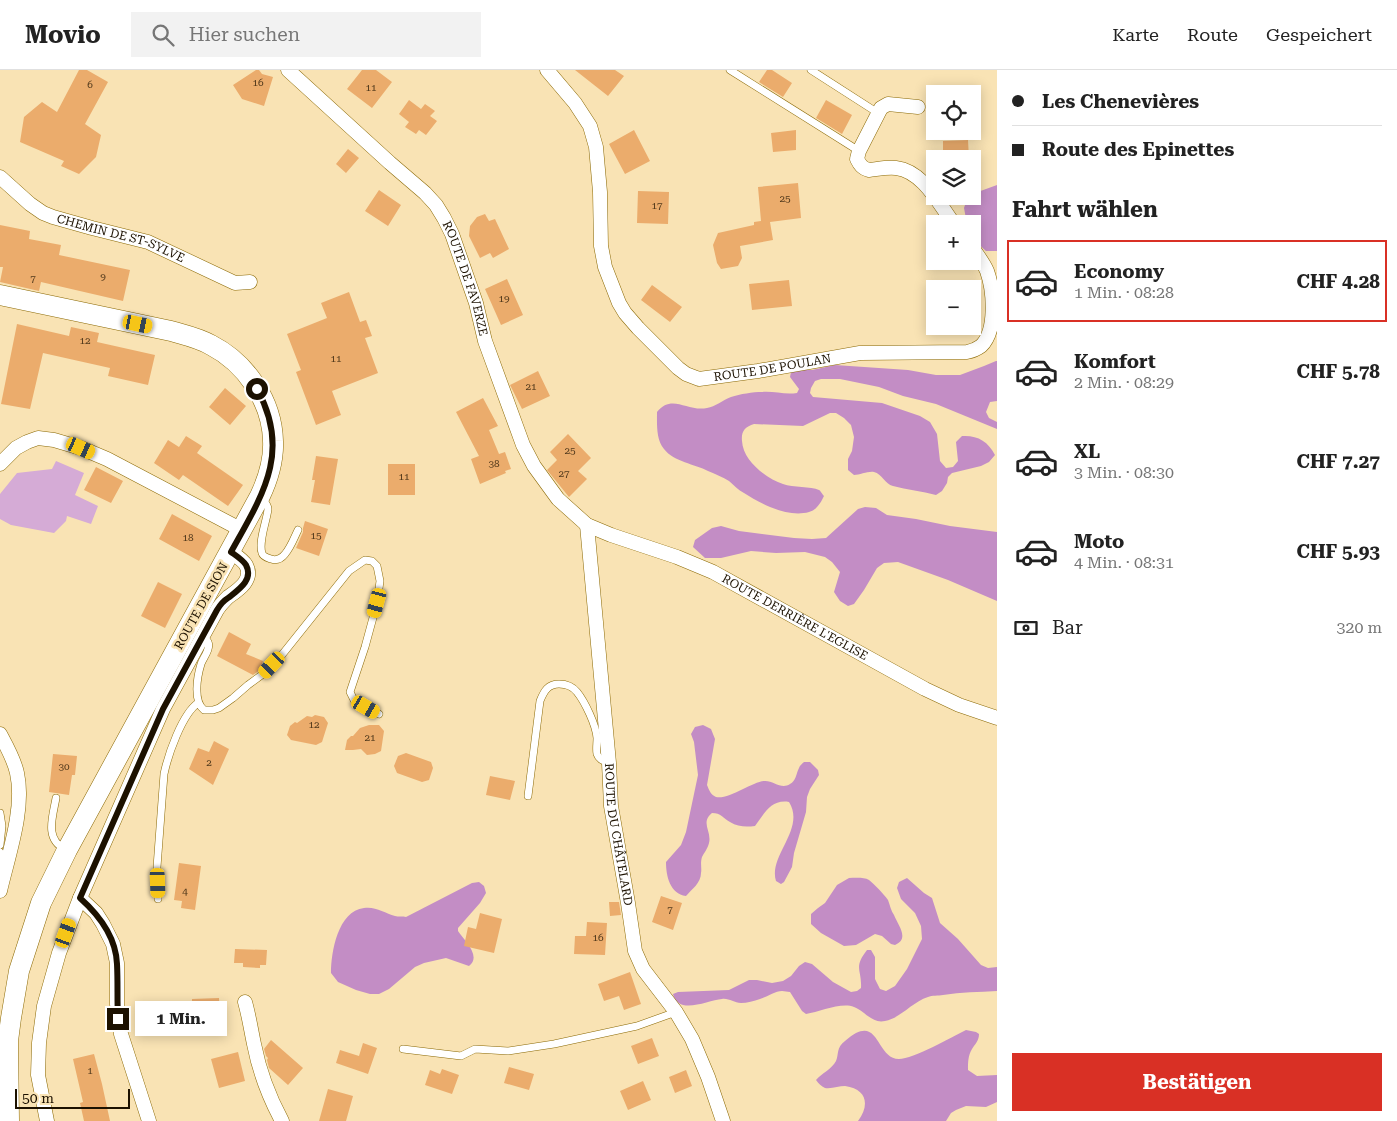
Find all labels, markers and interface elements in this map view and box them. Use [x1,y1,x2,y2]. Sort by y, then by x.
search box [131,12,481,57]
text: Movio [25,21,101,49]
icon: search [149,21,177,49]
text: Hier suchen [189,23,300,46]
text: Karte [1112,24,1159,45]
text: Route [1187,24,1238,45]
text: Gespeichert [1266,24,1372,45]
house number: 16 [252,77,264,88]
house number: 6 [87,79,93,90]
house number: 11 [365,82,377,93]
map controls [926,85,981,335]
button: locate [926,85,981,140]
text: Les Chenevières [1042,90,1199,113]
text: Route des Epinettes [1042,138,1234,161]
button: layers [926,150,981,205]
house number: 25 [779,193,791,204]
text: Fahrt wählen [1012,197,1158,222]
house number: 17 [651,200,663,211]
street label: CHEMIN DE ST-SYLVE [55,211,187,265]
button: + [926,215,981,270]
street label: ROUTE DE FAVERZE [440,219,491,337]
icon: car [1014,259,1059,304]
text: Economy [1074,260,1164,283]
text: CHF 4.28 [1297,270,1380,293]
house number: 9 [100,271,106,282]
house number: 7 [30,273,36,284]
button: − [926,280,981,335]
text: 1 Min. · 08:28 [1074,283,1174,302]
house number: 19 [498,293,510,304]
car [121,314,154,334]
house number: 12 [79,335,91,346]
icon: car [1014,349,1059,394]
text: Komfort [1074,350,1156,373]
street label: ROUTE DE POULAN [713,351,833,384]
house number: 11 [330,353,342,364]
text: CHF 5.78 [1297,360,1380,383]
text: 2 Min. · 08:29 [1074,373,1174,392]
route start [246,378,268,400]
house number: 21 [525,381,537,392]
car [64,435,97,461]
icon: car [1014,439,1059,484]
text: XL [1074,440,1100,463]
house number: 25 [564,445,576,456]
text: CHF 7.27 [1297,450,1380,473]
house number: 38 [488,458,500,469]
text: 3 Min. · 08:30 [1074,463,1174,482]
house number: 27 [558,468,570,479]
house number: 11 [398,471,410,482]
icon: car [1014,529,1059,574]
house number: 15 [310,530,322,541]
text: Moto [1074,530,1124,553]
house number: 18 [182,532,194,543]
text: CHF 5.93 [1297,540,1380,563]
text: 4 Min. · 08:31 [1074,553,1174,572]
street label: ROUTE DE SION [171,560,231,652]
street label: ROUTE DERRIÈRE L'EGLISE [720,571,870,663]
car [365,587,388,619]
icon: cash [1012,614,1040,642]
text: Bar [1052,616,1083,639]
text: 320 m [1336,618,1382,637]
car [256,649,287,681]
car [349,693,382,721]
house number: 12 [308,719,320,730]
house number: 21 [364,732,376,743]
house number: 2 [206,757,212,768]
house number: 30 [58,761,70,772]
street label: ROUTE DU CHÂTELARD [602,763,635,907]
car [149,868,166,898]
house number: 4 [182,886,188,897]
house number: 7 [667,904,673,915]
car [53,916,78,950]
house number: 16 [592,932,604,943]
callout: 1 Min. [136,1002,228,1036]
route end [107,1008,129,1030]
text: 1 Min. [156,1009,206,1028]
button: Bestätigen [1012,1053,1382,1111]
house number: 1 [87,1065,93,1076]
scale bar [15,1086,130,1109]
text: 50 m [22,1090,54,1106]

